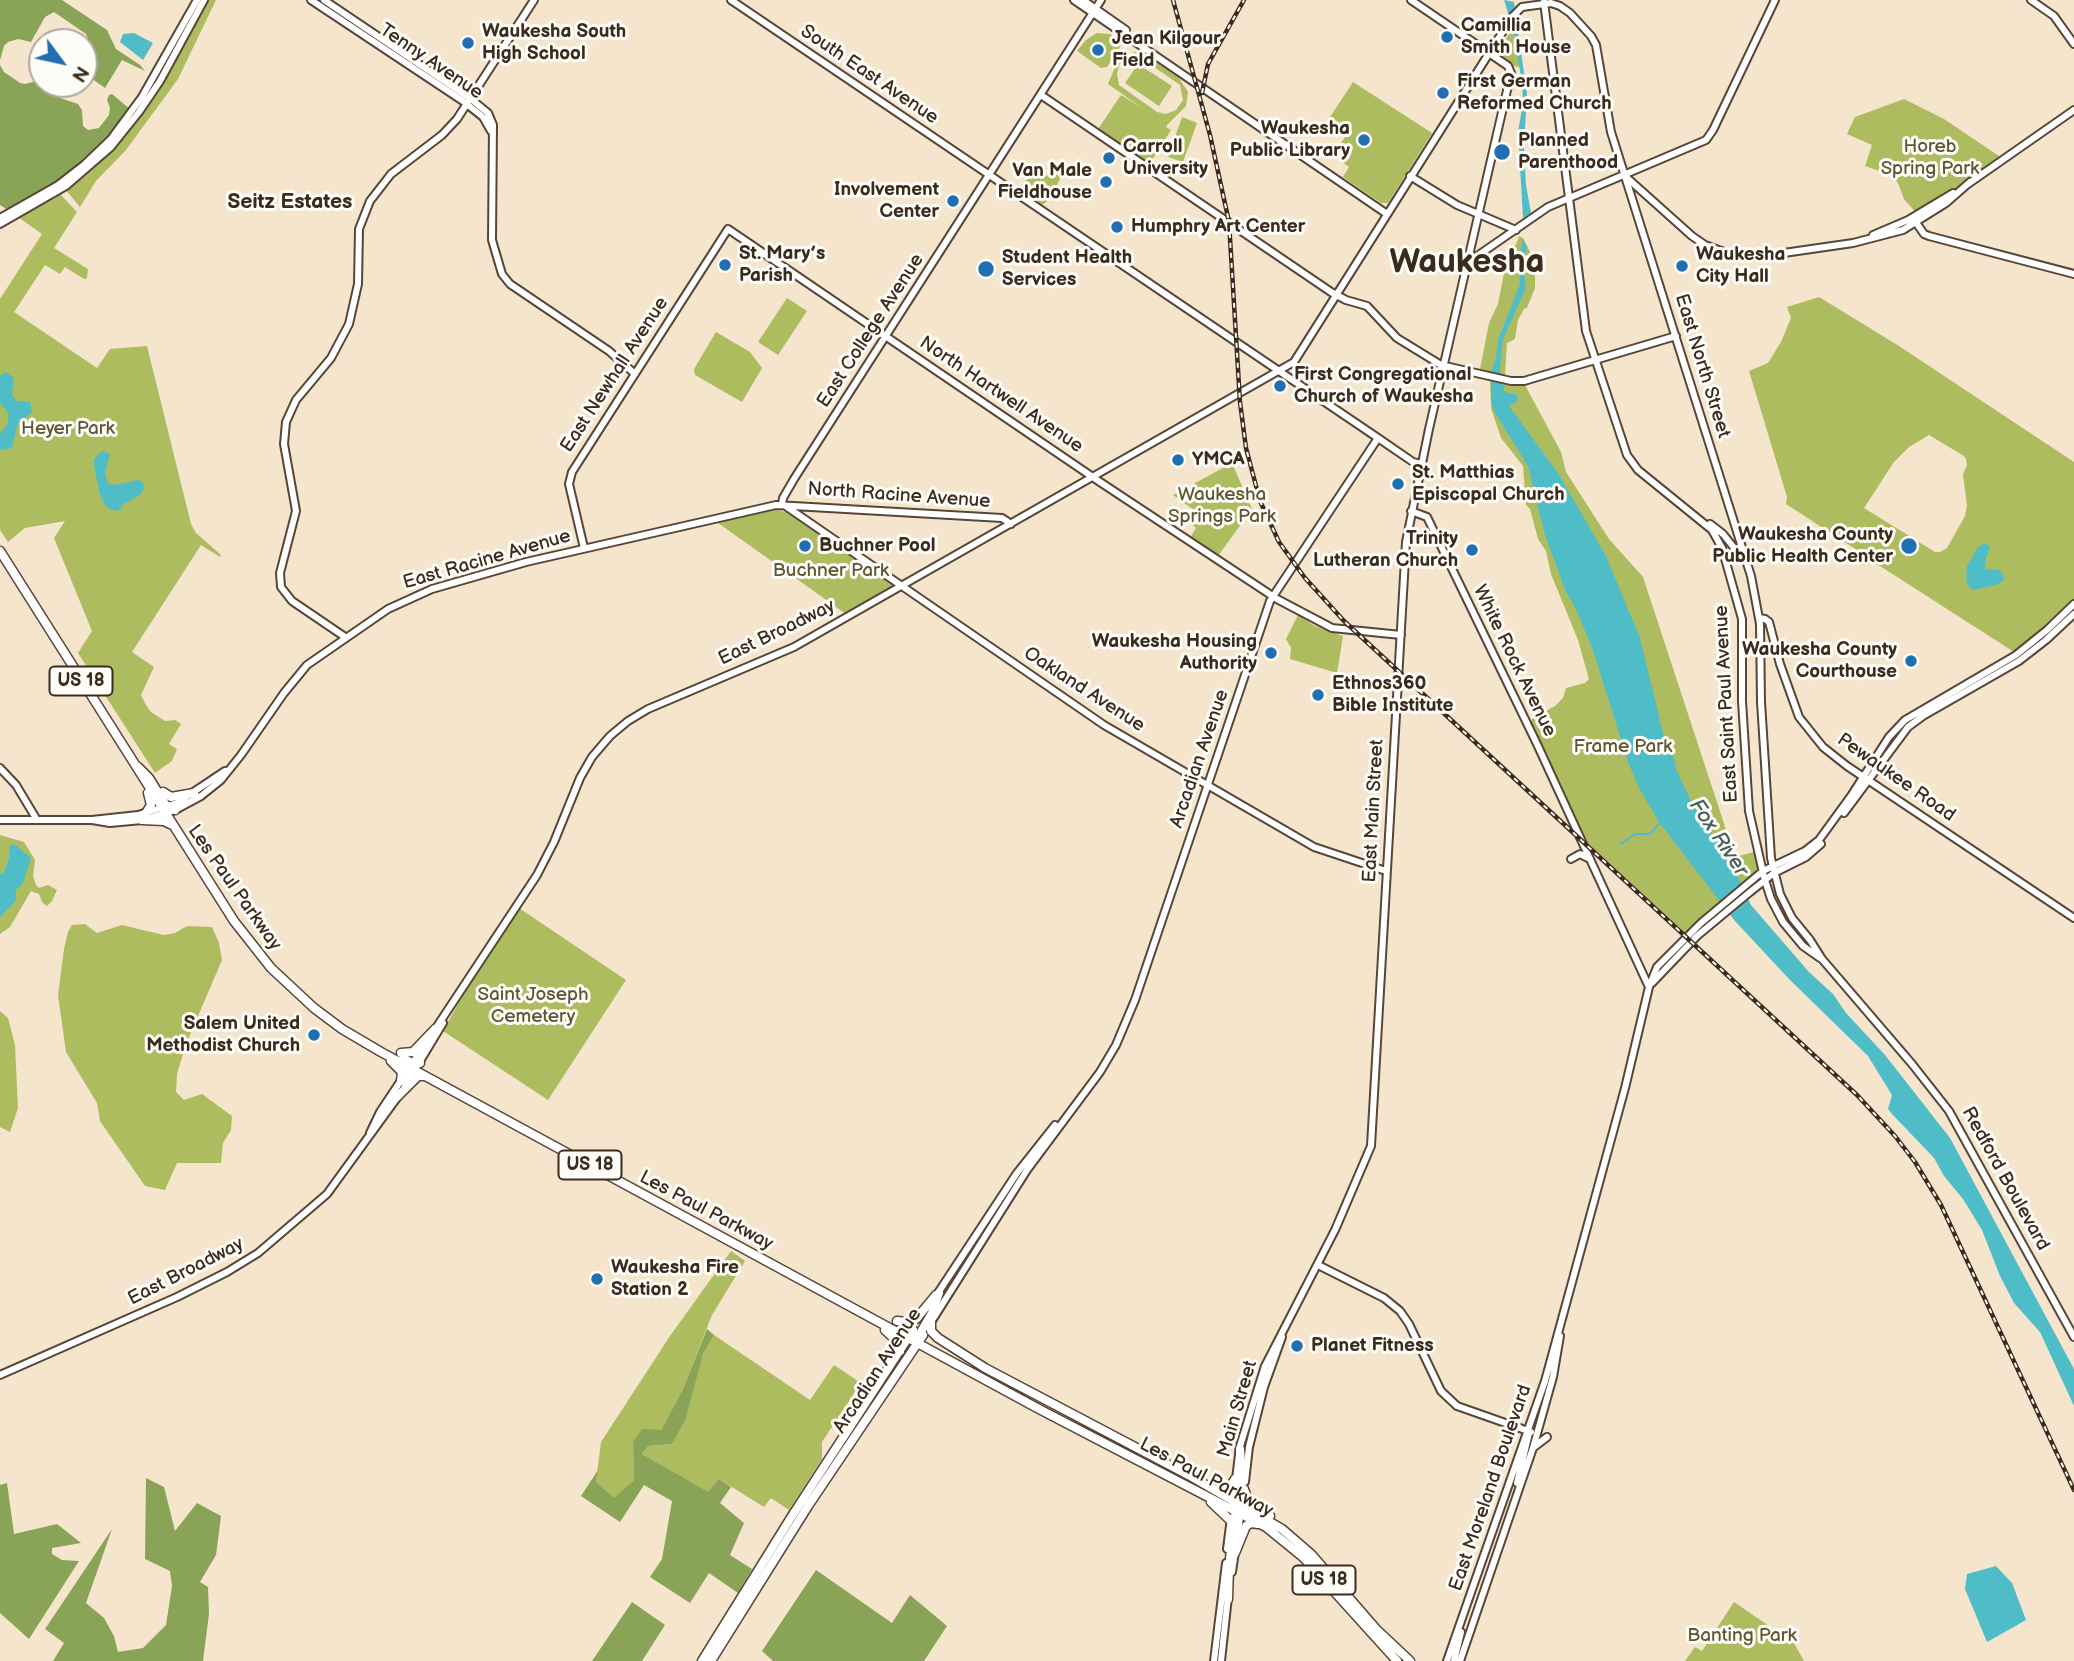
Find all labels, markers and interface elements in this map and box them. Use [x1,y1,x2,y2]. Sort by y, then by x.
place label: Camillia Smith House [1461,15,1571,59]
street label: Tenny Avenue [375,19,487,105]
street label: South East Avenue [796,20,942,130]
place label: Waukesha South High School [482,21,626,65]
north arrow [28,28,98,98]
place label: Jean Kilgour Field [1112,28,1221,72]
marker: Camillia Smith House [1439,29,1455,45]
marker: Waukesha South High School [460,35,476,51]
marker: Jean Kilgour Field [1090,42,1106,58]
text: N [66,61,93,86]
place label: First German Reformed Church [1457,71,1612,115]
marker: First German Reformed Church [1435,85,1451,101]
place label: Waukesha Public Library [1230,118,1350,162]
place label: Planned Parenthood [1518,130,1618,174]
marker: Waukesha Public Library [1356,132,1372,148]
place label: Carroll University [1123,136,1208,180]
park label: Horeb Spring Park [1881,136,1979,180]
marker: Planned Parenthood [1492,142,1512,162]
marker: Carroll University [1101,150,1117,166]
place label: Van Male Fieldhouse [998,160,1092,204]
marker: Van Male Fieldhouse [1098,174,1114,190]
place label: Involvement Center [834,179,939,223]
district label: Seitz Estates [228,190,352,216]
marker: Involvement Center [945,193,961,209]
place label: Humphry Art Center [1131,216,1305,238]
marker: Humphry Art Center [1109,219,1125,235]
place label: St. Mary’s Parish [739,243,825,287]
district label: Waukesha [1389,244,1545,284]
place label: Waukesha City Hall [1696,244,1785,288]
place label: Student Health Services [1002,247,1132,291]
street label: East College Avenue [813,250,929,412]
marker: St. Mary’s Parish [717,257,733,273]
marker: Waukesha City Hall [1674,258,1690,274]
marker: Student Health Services [976,259,996,279]
street label: East North Street [1669,291,1735,441]
street label: East Newhall Avenue [556,293,674,457]
street label: North Hartwell Avenue [915,332,1087,458]
place label: First Congregational Church of Waukesha [1294,364,1474,408]
marker: First Congregational Church of Waukesha [1272,378,1288,394]
park label: Heyer Park [21,418,115,440]
place label: YMCA [1192,449,1245,471]
marker: YMCA [1170,452,1186,468]
place label: St. Matthias Episcopal Church [1412,462,1565,506]
marker: St. Matthias Episcopal Church [1390,476,1406,492]
street label: North Racine Avenue [807,478,991,514]
park label: Waukesha Springs Park [1168,484,1276,528]
place label: Waukesha County Public Health Center [1712,524,1893,568]
street label: East Racine Avenue [401,525,573,595]
place label: Trinity Lutheran Church [1313,528,1458,572]
place label: Buchner Pool [819,535,936,557]
marker: Waukesha County Public Health Center [1899,536,1919,556]
marker: Buchner Pool [797,538,813,554]
marker: Trinity Lutheran Church [1464,542,1480,558]
park label: Buchner Park [773,560,889,582]
street label: White Rock Avenue [1467,581,1561,741]
street label: East Broadway [715,595,839,671]
street label: East Saint Paul Avenue [1710,605,1744,803]
place label: Waukesha Housing Authority [1092,631,1257,675]
place label: Waukesha County Courthouse [1742,639,1897,683]
street label: Oakland Avenue [1019,642,1149,738]
marker: Waukesha Housing Authority [1263,645,1279,661]
marker: Waukesha County Courthouse [1903,653,1919,669]
road number: US 18 [50,666,112,696]
place label: Ethnos360 Bible Institute [1332,673,1453,717]
street label: Arcadian Avenue [1166,687,1234,831]
marker: Ethnos360 Bible Institute [1310,687,1326,703]
street label: Pewaukee Road [1833,729,1959,827]
park label: Frame Park [1574,736,1672,758]
street label: East Main Street [1359,739,1389,883]
water label: Fox River [1683,794,1753,882]
street label: Les Paul Parkway [182,821,286,955]
park label: Saint Joseph Cemetery [478,984,588,1028]
place label: Salem United Methodist Church [146,1013,300,1057]
marker: Salem United Methodist Church [306,1027,322,1043]
street label: Redford Boulevard [1956,1103,2054,1255]
road number: US 18 [558,1150,622,1180]
street label: Les Paul Parkway [635,1166,777,1256]
street label: East Broadway [124,1233,248,1311]
place label: Waukesha Fire Station 2 [611,1257,739,1301]
marker: Waukesha Fire Station 2 [589,1271,605,1287]
street label: Arcadian Avenue [829,1304,927,1438]
place label: Planet Fitness [1311,1335,1434,1357]
marker: Planet Fitness [1289,1338,1305,1354]
street label: Main Street [1213,1358,1263,1460]
street label: East Moreland Boulevard [1445,1382,1537,1594]
street label: Les Paul Parkway [1135,1433,1277,1523]
road number: US 18 [1292,1566,1356,1595]
park label: Banting Park [1687,1625,1797,1647]

